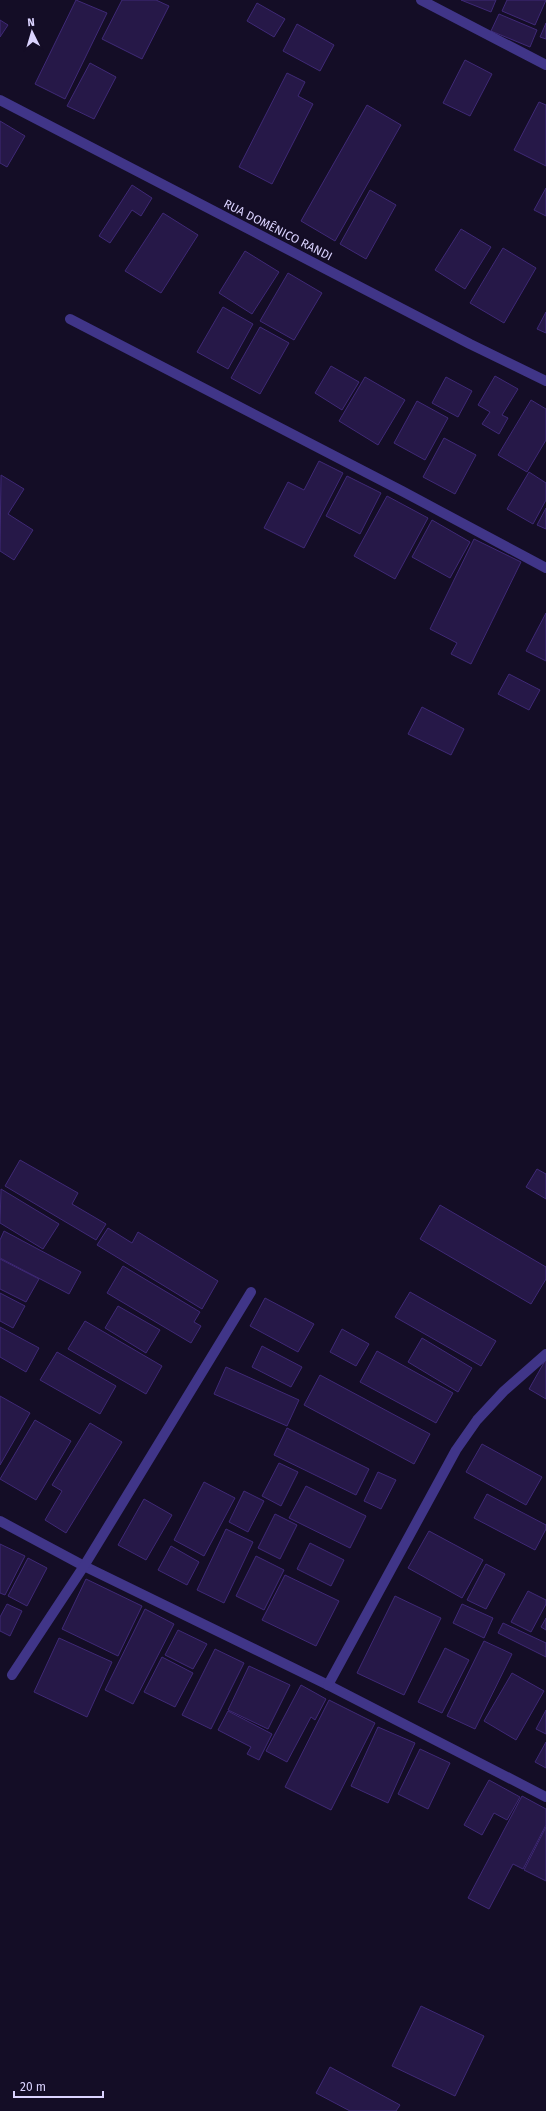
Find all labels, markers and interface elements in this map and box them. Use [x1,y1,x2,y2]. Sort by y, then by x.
north arrow [12,12,52,52]
text: N [27,16,35,29]
street label: RUA DOMÊNICO RANDI [221,196,335,263]
scale bar [14,2073,103,2099]
text: 20 m [20,2080,46,2094]

